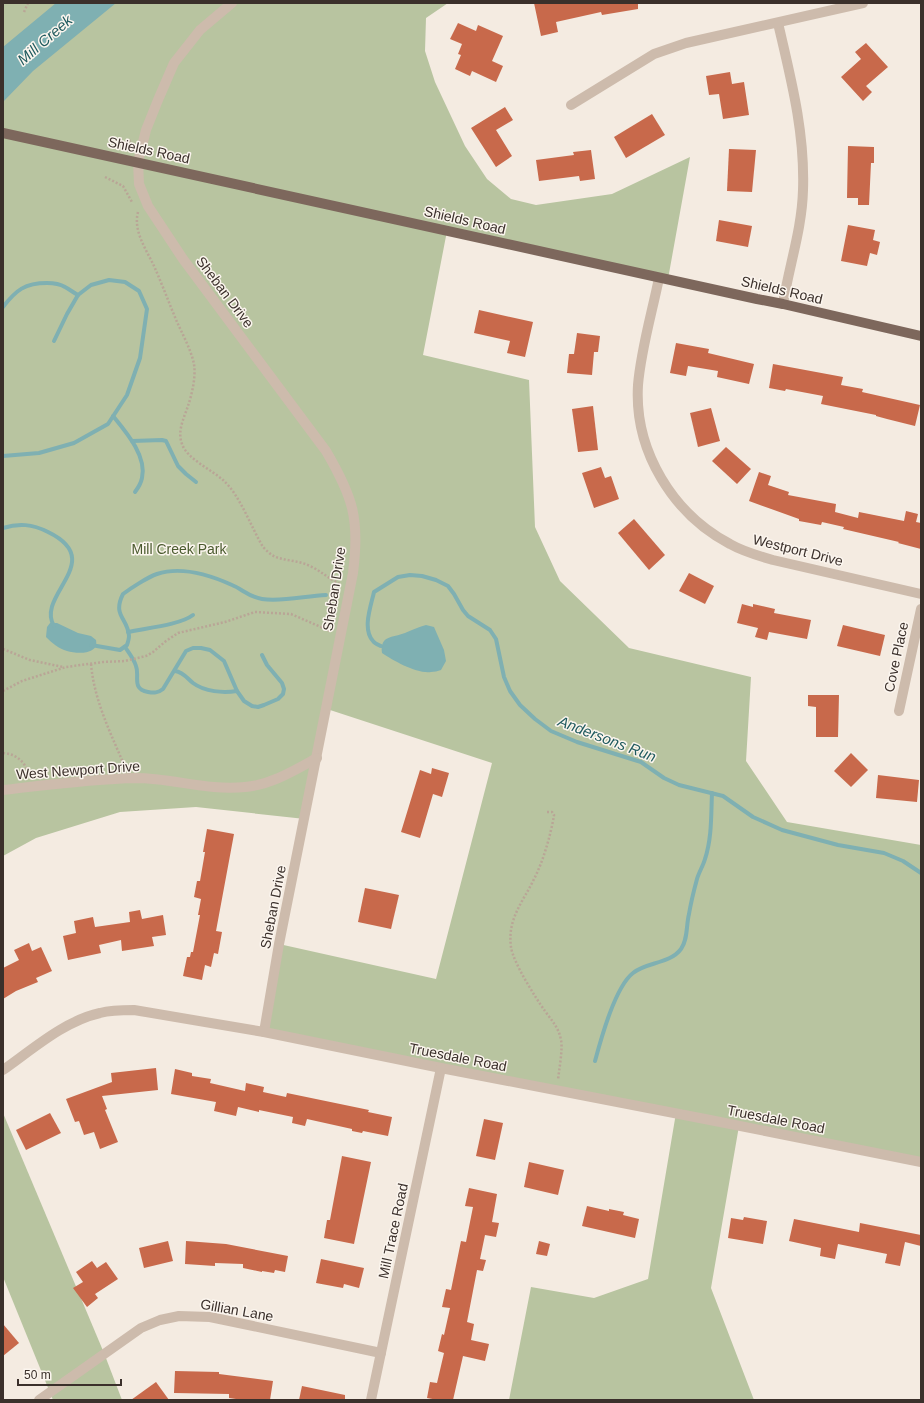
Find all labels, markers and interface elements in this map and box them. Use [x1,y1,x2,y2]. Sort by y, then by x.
water label: Mill Creek [14,10,77,68]
street label: Shields Road [107,134,191,166]
street label: Shields Road [423,203,507,237]
street label: Sheban Drive [193,253,257,331]
street label: Shields Road [740,273,824,307]
street label: Westport Drive [751,531,845,569]
park label: Mill Creek Park [132,541,227,557]
street label: Sheban Drive [319,546,349,632]
street label: Cove Place [881,620,911,694]
water label: Andersons Run [555,712,658,765]
street label: West Newport Drive [15,758,141,782]
street label: Sheban Drive [257,864,289,950]
street label: Truesdale Road [408,1040,508,1074]
street label: Truesdale Road [726,1102,826,1136]
street label: Mill Trace Road [375,1182,411,1280]
street label: Gillian Lane [199,1296,275,1324]
scale bar [18,1361,121,1387]
text: 50 m [24,1368,51,1382]

